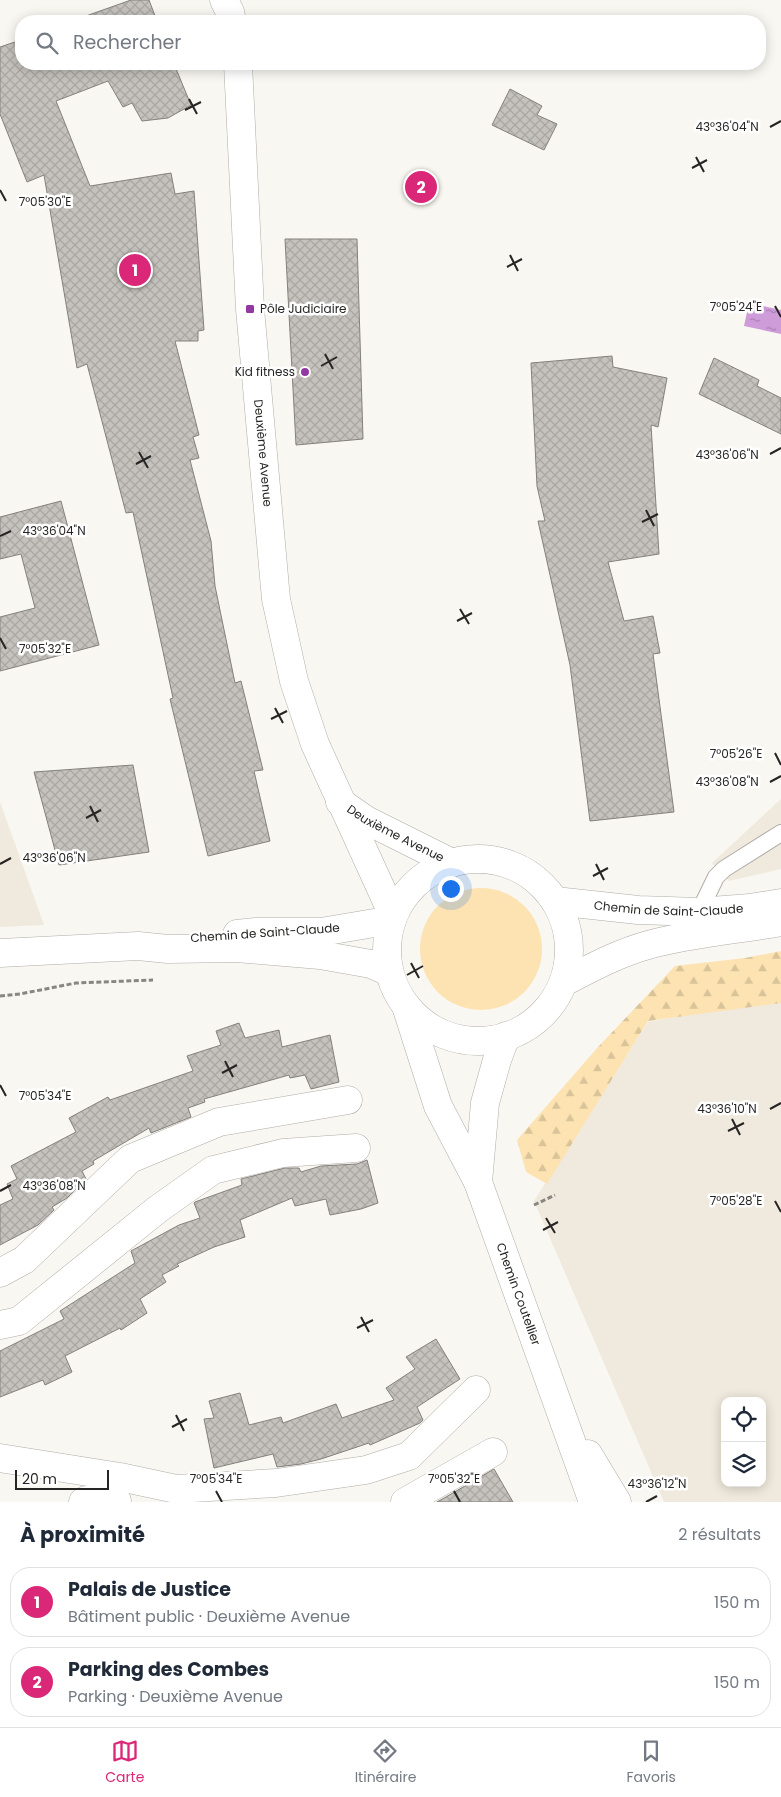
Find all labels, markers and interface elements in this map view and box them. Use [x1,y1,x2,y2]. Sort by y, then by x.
search box [15,15,766,70]
icon: search [33,29,61,57]
text: Rechercher [73,29,181,56]
text: 43°36'04"N [695,118,759,135]
pin: 2 [405,168,437,206]
text: 7°05'30"E [19,193,71,210]
pin: 1 [119,251,151,289]
text: 7°05'24"E [710,298,762,315]
place label: Pôle Judiciaire [260,300,347,317]
marker: Pôle Judiciaire [244,303,256,315]
place label: Kid fitness [235,363,295,380]
marker: Kid fitness [299,366,311,378]
street label: Deuxième Avenue [250,399,277,508]
text: 43°36'06"N [695,446,759,463]
text: 43°36'04"N [22,522,86,539]
text: 7°05'32"E [19,640,71,657]
text: 7°05'26"E [710,745,762,762]
text: 43°36'08"N [695,773,759,790]
street label: Deuxième Avenue [344,800,447,866]
text: 43°36'06"N [22,849,86,866]
your location [438,876,464,902]
street label: Chemin de Saint-Claude [593,896,744,920]
street label: Chemin de Saint-Claude [190,919,340,946]
text: 7°05'34"E [19,1087,71,1104]
text: 43°36'10"N [697,1100,757,1117]
text: 43°36'08"N [22,1177,86,1194]
text: 7°05'28"E [710,1192,762,1209]
street label: Chemin Coutellier [493,1240,545,1348]
map controls [721,1397,766,1487]
button: locate [721,1397,766,1442]
button: layers [721,1442,766,1487]
scale bar [15,1467,109,1490]
text: 20 m [22,1469,57,1489]
text: 7°05'34"E [190,1470,242,1487]
text: 7°05'32"E [428,1470,480,1487]
text: 43°36'12"N [628,1475,686,1492]
text: À proximité [20,1520,145,1549]
text: 2 résultats [678,1523,761,1546]
text: Palais de Justice [68,1576,231,1603]
text: 1 [34,1591,40,1614]
text: 150 m [714,1591,760,1614]
text: Bâtiment public · Deuxième Avenue [68,1605,350,1628]
text: Parking des Combes [68,1656,269,1683]
text: 2 [32,1671,42,1694]
text: 150 m [714,1671,760,1694]
text: Parking · Deuxième Avenue [68,1685,283,1708]
tab: Carte [105,1737,144,1788]
tab: Itinéraire [355,1737,416,1788]
tab: Favoris [627,1737,676,1788]

